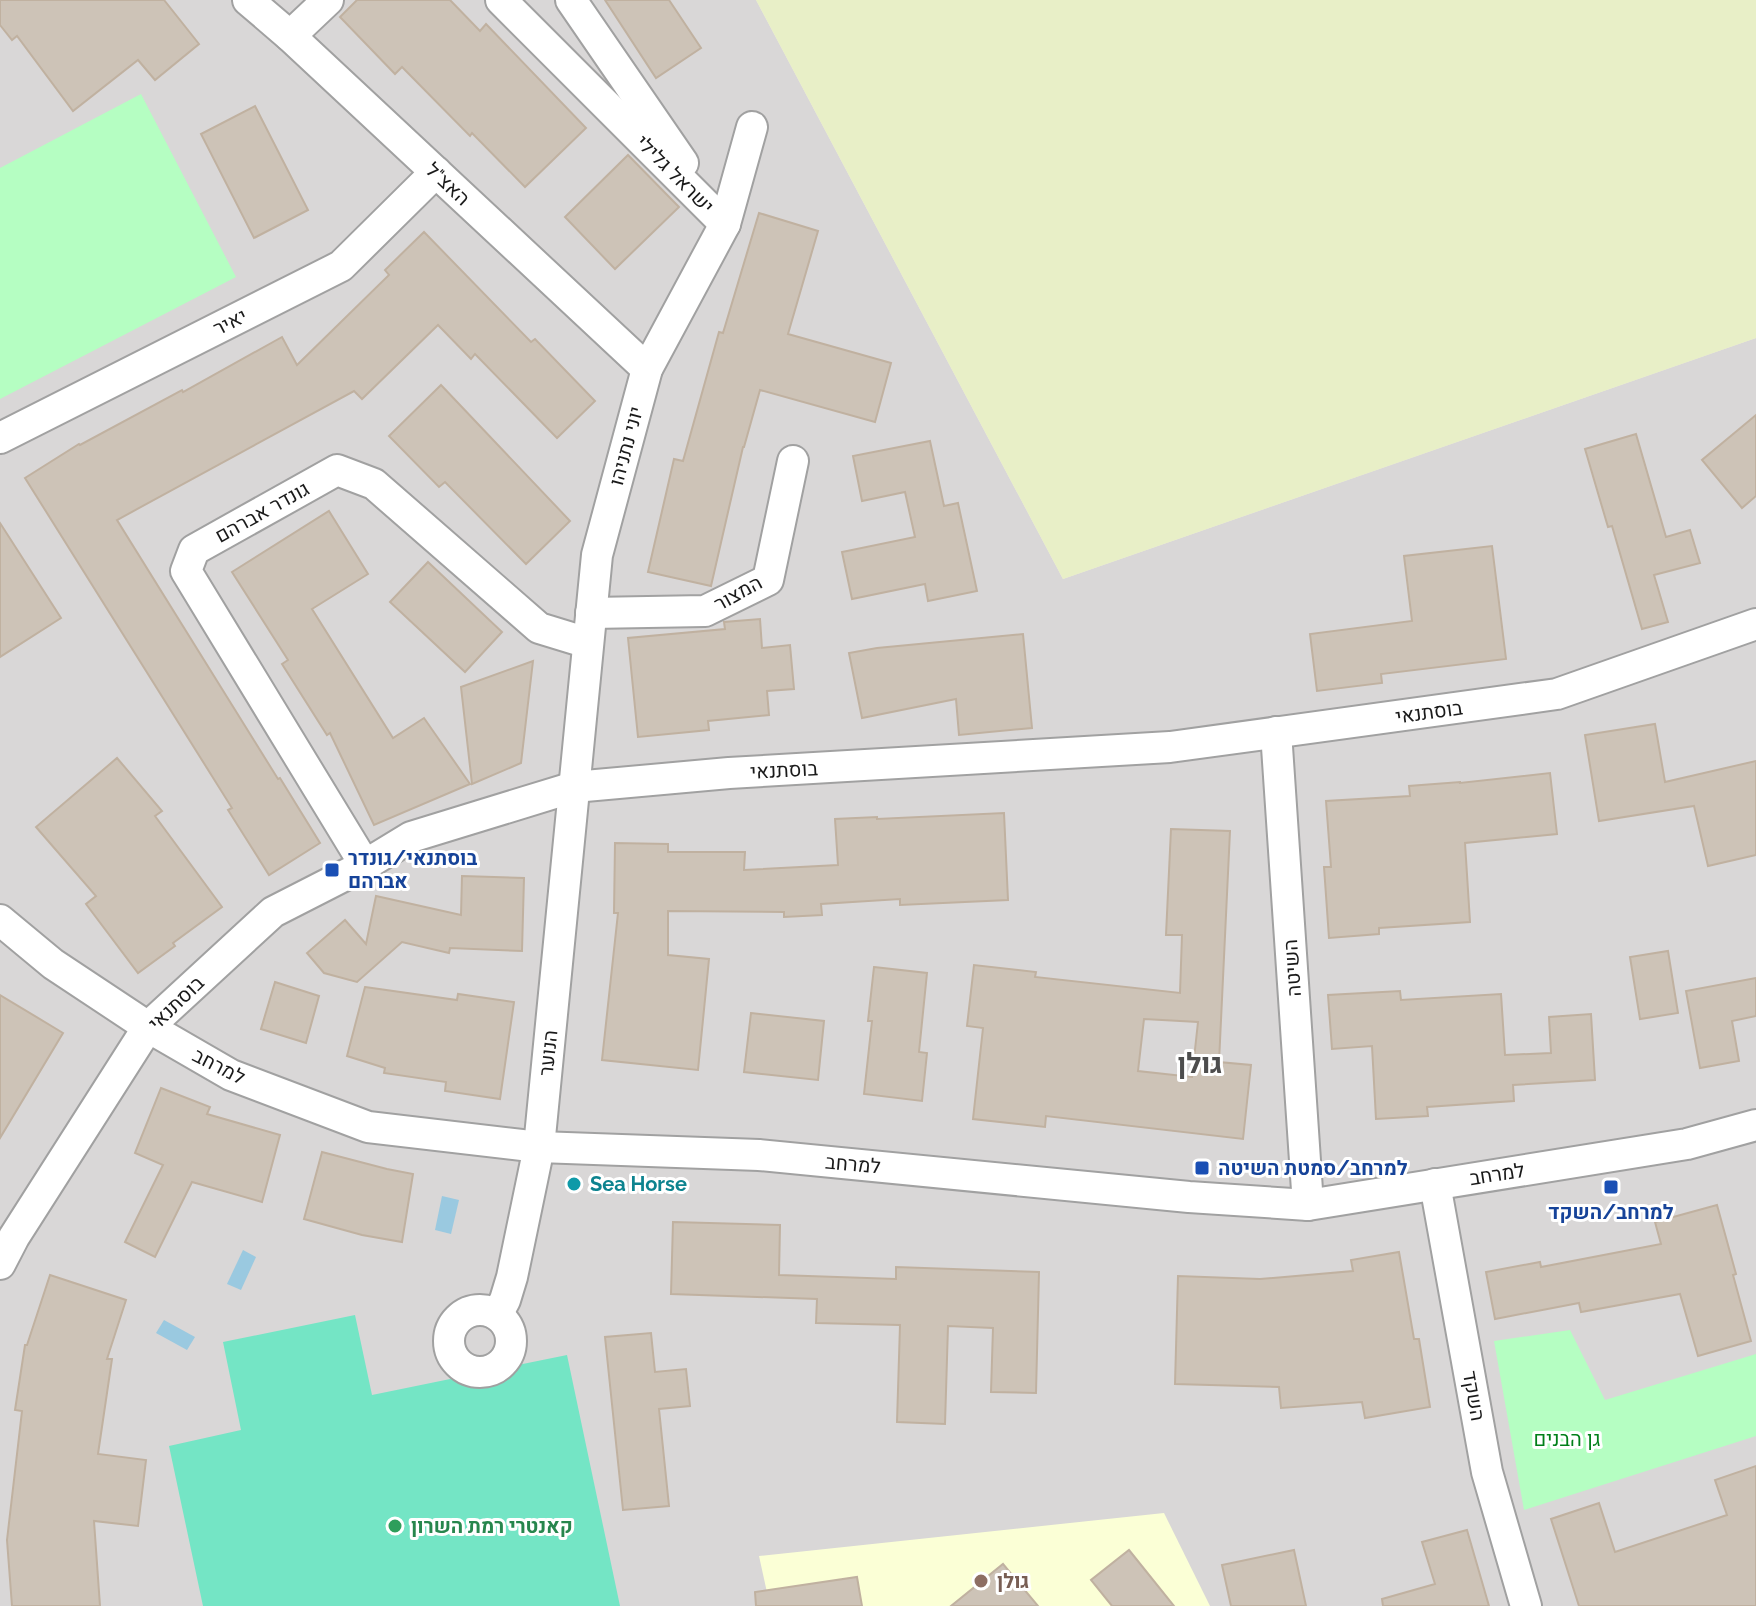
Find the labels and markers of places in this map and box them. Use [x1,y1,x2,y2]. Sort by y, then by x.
place label: בוסתנאי/גונדר אברהם [348,846,477,893]
marker: בוסתנאי/גונדר אברהם [323,861,341,879]
place label: למרחב/סמטת השיטה [1218,1156,1408,1180]
marker: למרחב/סמטת השיטה [1193,1159,1211,1177]
place label: Sea Horse [590,1172,687,1196]
marker: Sea Horse [565,1175,583,1193]
marker: למרחב/השקד [1602,1178,1620,1196]
place label: למרחב/השקד [1548,1200,1674,1224]
place label: קאנטרי רמת השרון [411,1514,573,1538]
marker: קאנטרי רמת השרון [386,1517,404,1535]
place label: גולן [997,1569,1029,1593]
marker: גולן [972,1572,990,1590]

